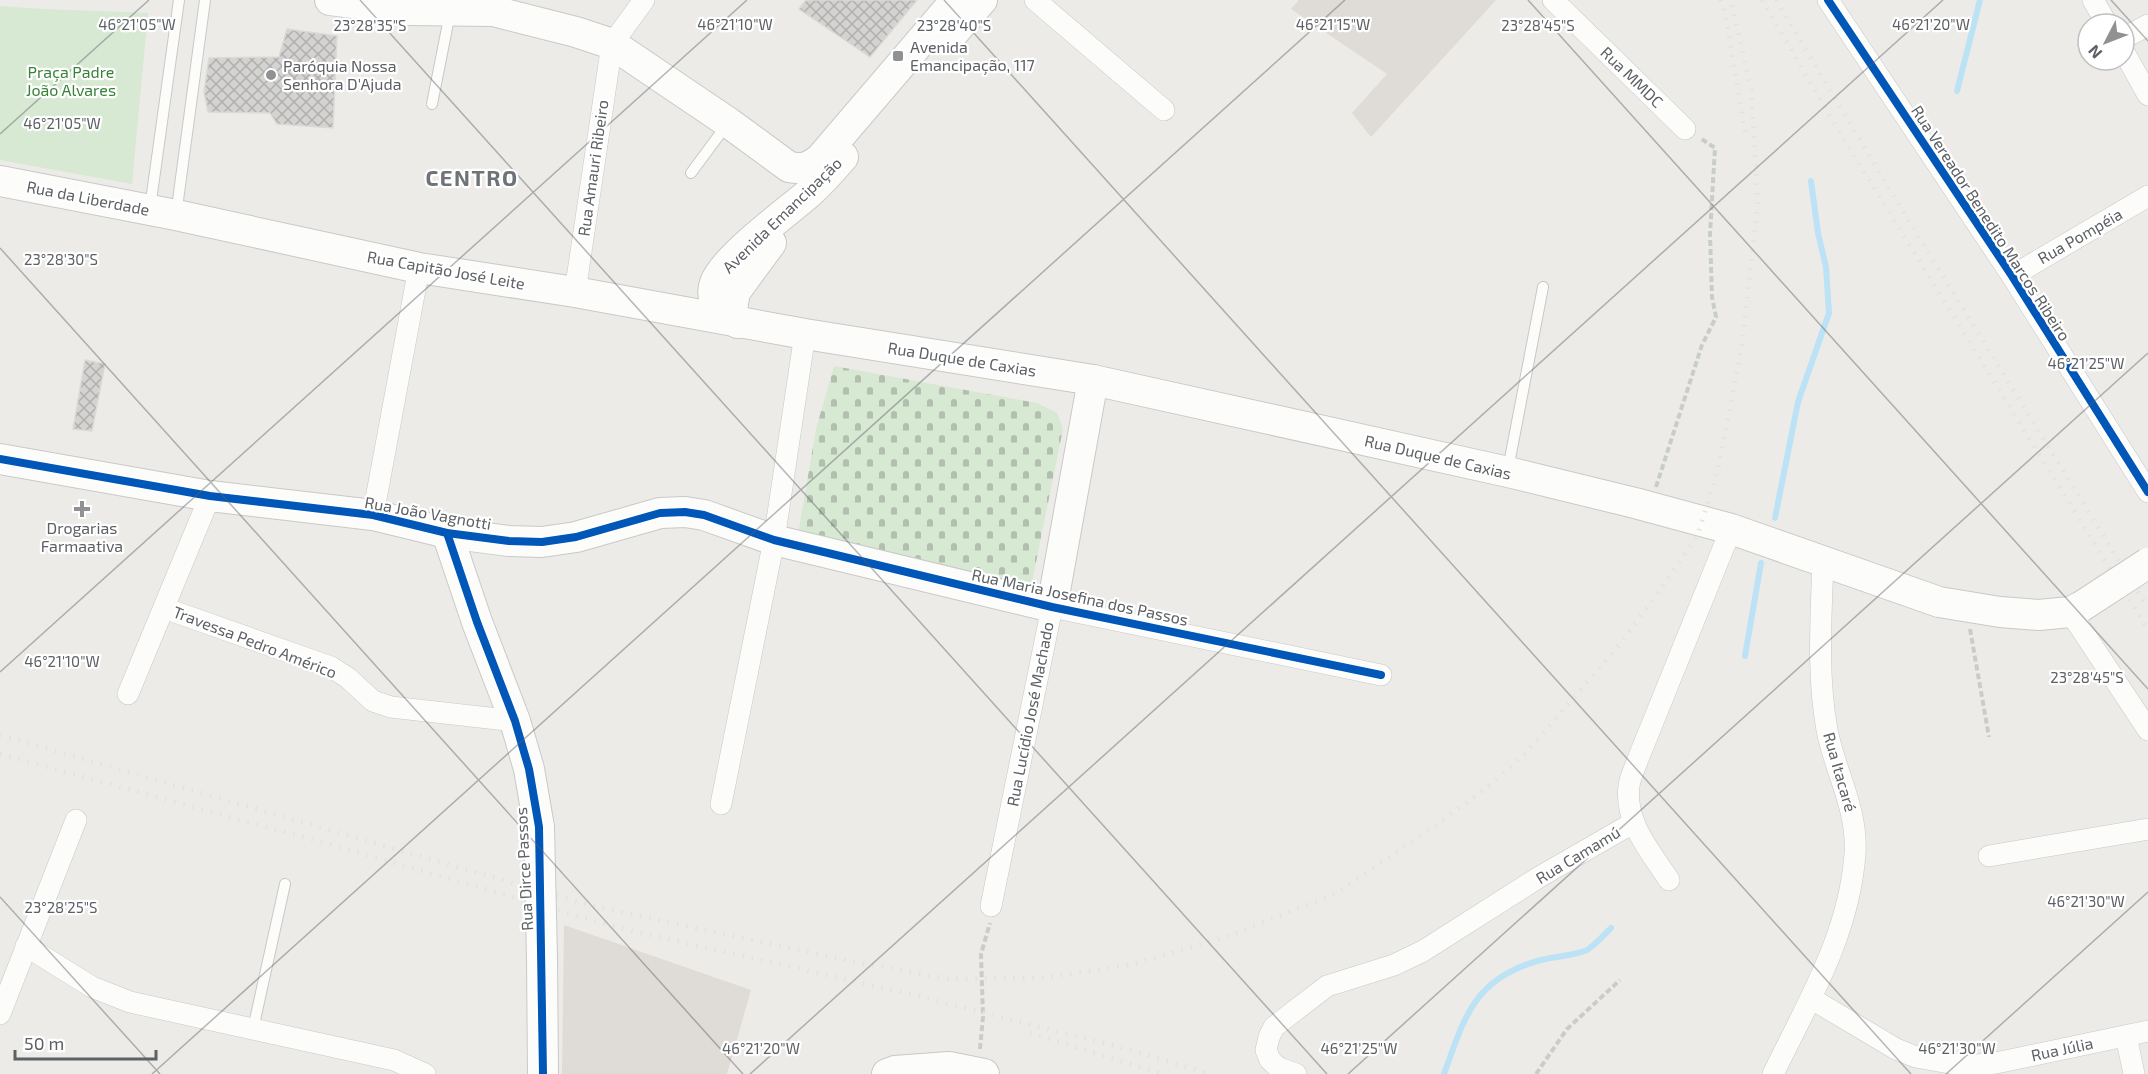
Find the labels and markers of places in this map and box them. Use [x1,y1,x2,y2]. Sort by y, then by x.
place label: Avenida Emancipação, 117 [910,37,1035,75]
marker: Avenida Emancipação, 117 [891,49,905,63]
place label: Paróquia Nossa Senhora D'Ajuda [283,56,401,94]
marker: Paróquia Nossa Senhora D'Ajuda [264,68,278,82]
marker: Drogarias Farmaativa [75,502,89,516]
place label: Drogarias Farmaativa [41,518,123,555]

